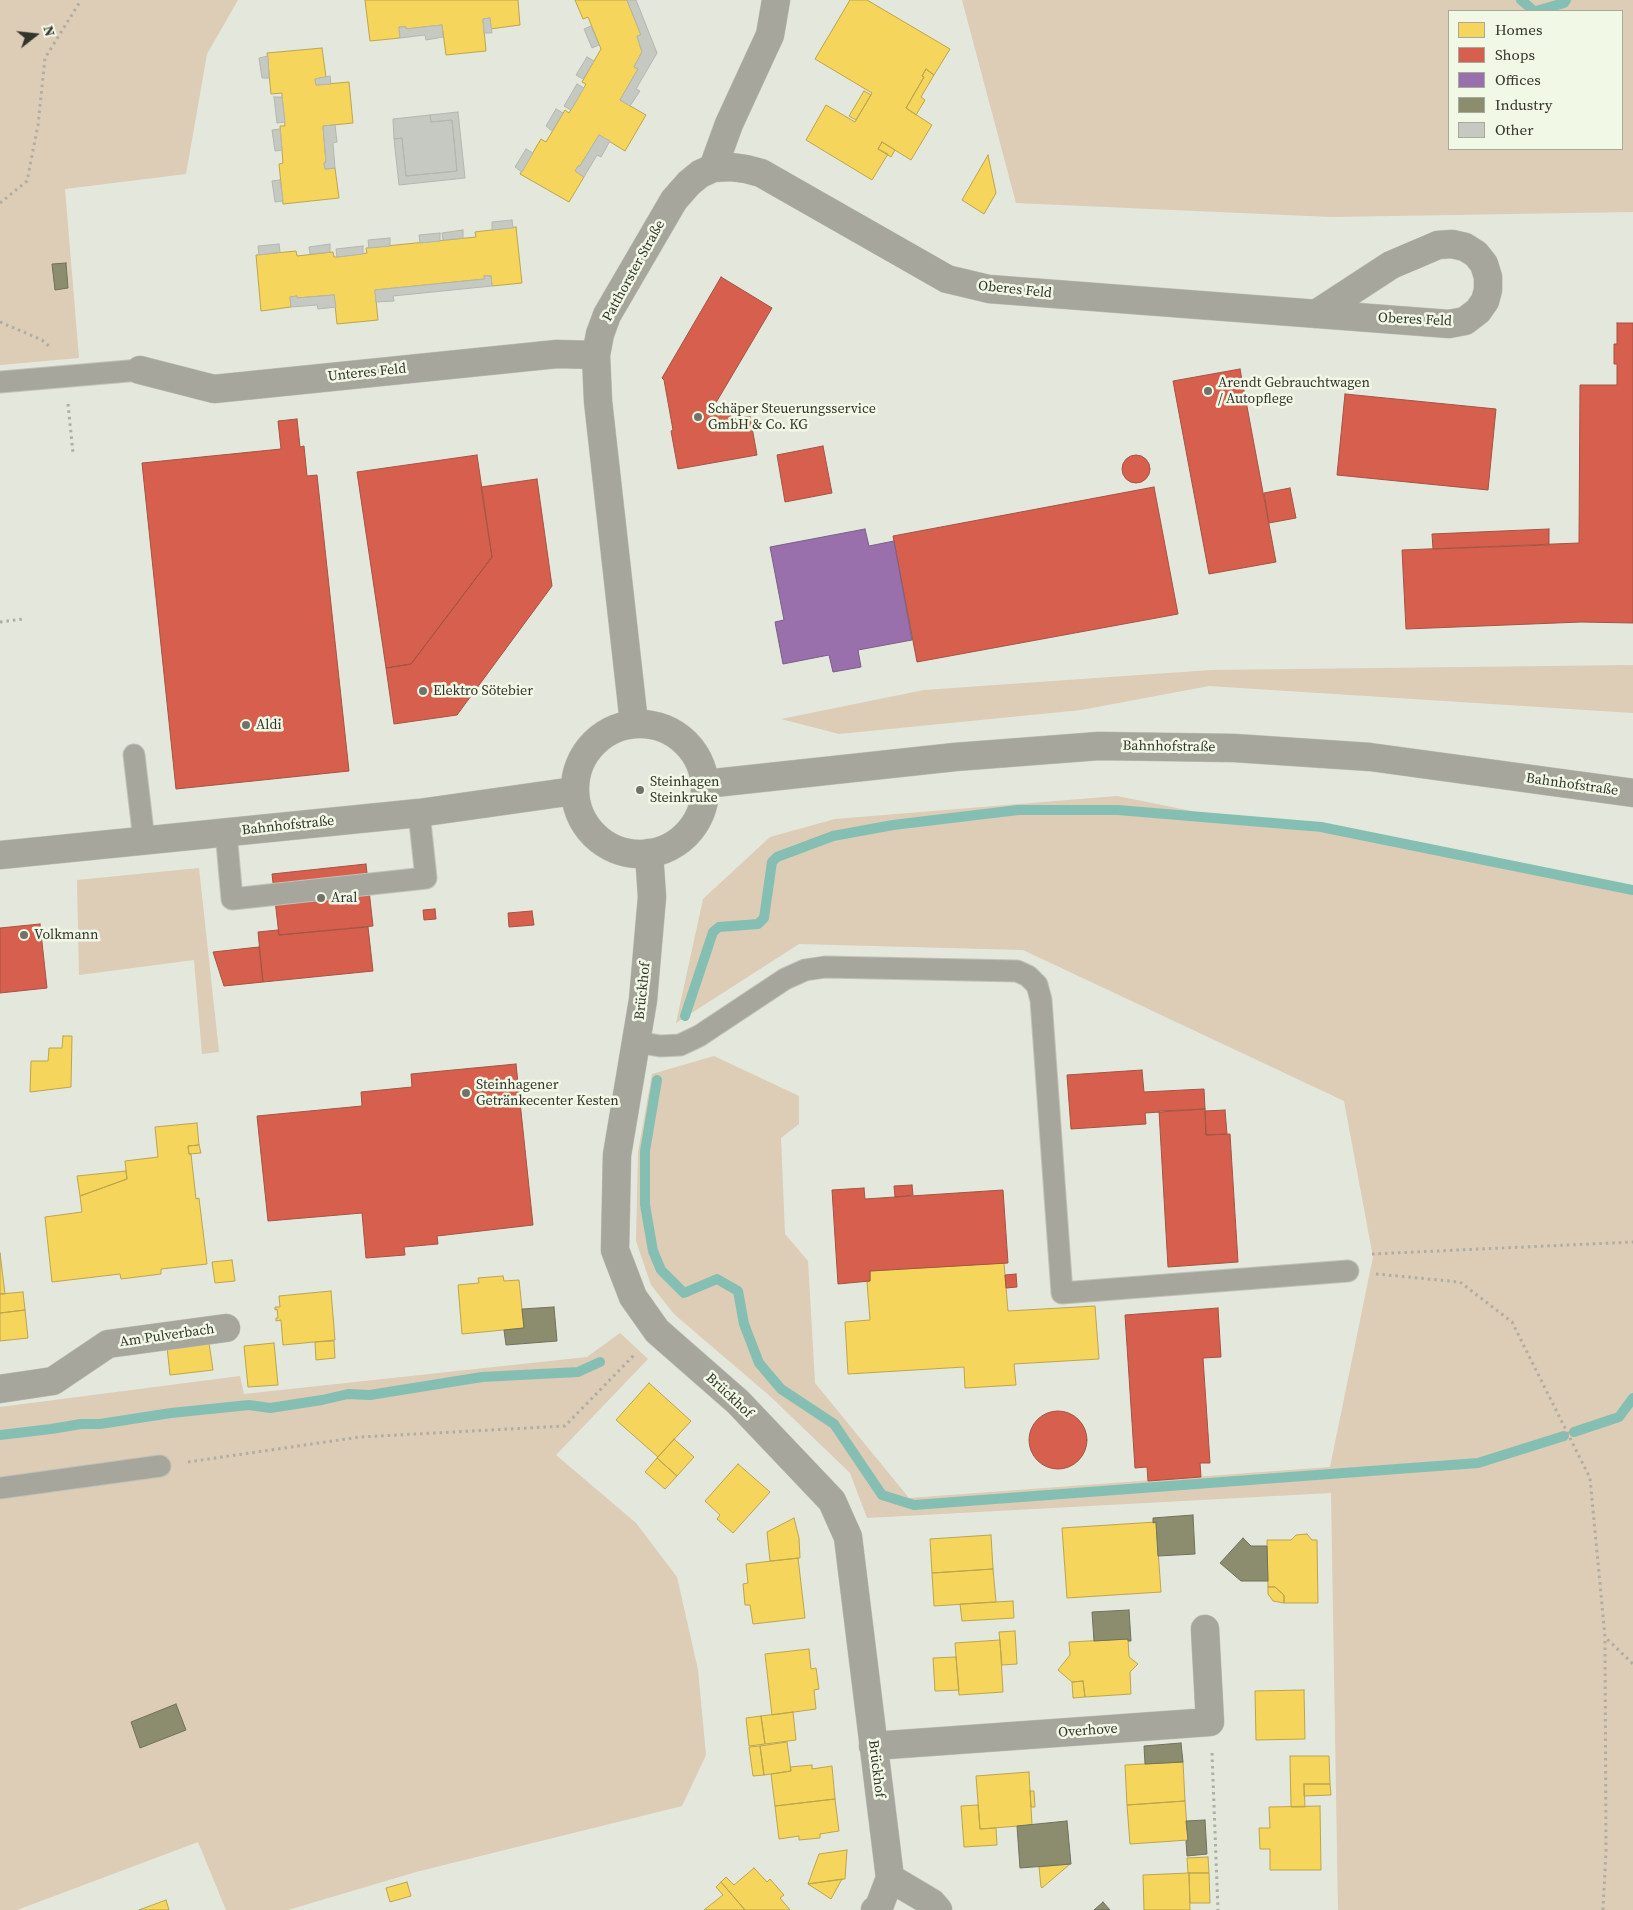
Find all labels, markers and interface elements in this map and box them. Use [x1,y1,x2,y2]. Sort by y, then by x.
north arrow [10,10,60,60]
legend [1448,10,1623,150]
text: Homes [1495,19,1542,40]
text: N [38,23,60,39]
text: Shops [1495,44,1535,65]
text: Offices [1495,69,1541,90]
text: Industry [1495,94,1552,115]
text: Other [1495,119,1534,140]
street label: Patthorster Straße [599,217,669,325]
street label: Oberes Feld [977,278,1053,302]
street label: Oberes Feld [1378,310,1452,330]
street label: Unteres Feld [327,361,407,385]
place label: Arendt Gebrauchtwagen / Autopflege [1218,375,1370,408]
marker: Arendt Gebrauchtwagen / Autopflege [1202,385,1214,397]
place label: Schäper Steuerungsservice GmbH & Co. KG [708,401,876,434]
marker: Schäper Steuerungsservice GmbH & Co. KG [692,411,704,423]
place label: Elektro Sötebier [433,683,533,699]
marker: Elektro Sötebier [417,685,429,697]
place label: Aldi [256,717,282,733]
marker: Aldi [240,719,252,731]
street label: Bahnhofstraße [1122,738,1216,756]
street label: Bahnhofstraße [1525,770,1619,800]
place label: Steinhagen Steinkruke [650,774,720,806]
marker: Steinhagen Steinkruke [634,784,646,796]
street label: Bahnhofstraße [241,813,335,839]
place label: Aral [331,890,357,906]
marker: Aral [315,892,327,904]
place label: Volkmann [34,927,98,943]
marker: Volkmann [18,929,30,941]
street label: Brückhof [632,961,654,1021]
place label: Steinhagener Getränkecenter Kesten [476,1077,619,1110]
marker: Steinhagener Getränkecenter Kesten [460,1087,472,1099]
street label: Am Pulverbach [118,1321,216,1351]
street label: Brückhof [702,1370,756,1422]
street label: Overhove [1058,1721,1118,1741]
street label: Brückhof [864,1739,888,1799]

